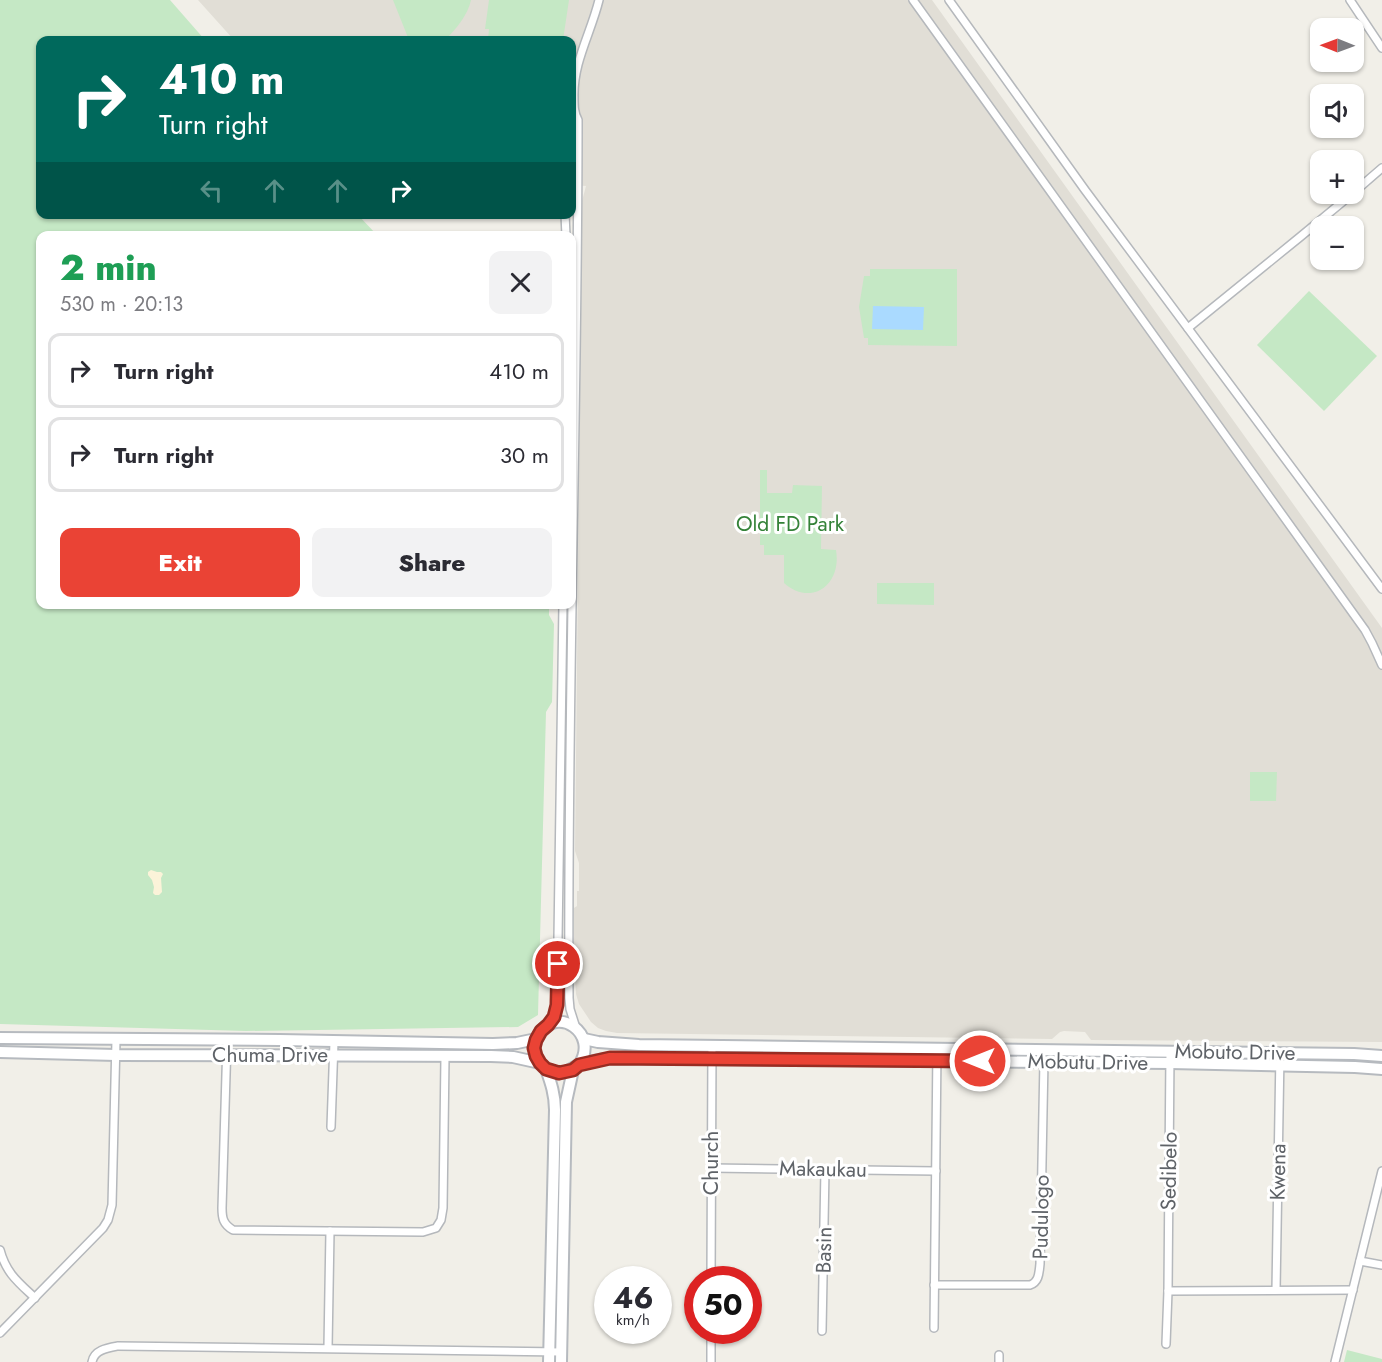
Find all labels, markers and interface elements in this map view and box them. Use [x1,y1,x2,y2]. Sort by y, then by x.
north arrow [1310,18,1364,72]
map controls [1310,18,1364,270]
text: 410 m [159,49,285,110]
icon: right [60,60,138,138]
button: sound [1310,84,1364,138]
text: Turn right [159,105,267,144]
button: + [1310,150,1364,204]
icon: left [195,174,228,207]
icon: ahead [258,174,291,207]
icon: ahead [321,174,354,207]
icon: right [384,174,417,207]
button: − [1310,216,1364,270]
text: 2 min [60,241,157,293]
button: close [489,251,552,314]
text: 530 m · 20:13 [60,290,183,319]
icon: right [63,354,96,387]
text: Turn right [114,355,214,387]
text: 410 m [489,355,549,387]
icon: right [63,438,96,471]
text: Turn right [114,439,214,471]
text: 30 m [500,439,549,471]
park label: Old FD Park [736,509,845,539]
button: Exit [60,528,300,597]
button: Share [312,528,552,597]
pin [532,938,583,989]
icon: arrive [541,947,574,980]
position arrow [948,1029,1012,1093]
street label: Mobuto Drive [1174,1036,1296,1068]
street label: Chuma Drive [212,1040,328,1070]
street label: Mobutu Drive [1027,1046,1149,1078]
street label: Church [696,1131,726,1195]
street label: Sedibelo [1153,1131,1185,1211]
street label: Kwena [1263,1143,1293,1201]
street label: Makaukau [779,1153,867,1185]
street label: Pudulogo [1025,1174,1057,1260]
street label: Basin [809,1226,839,1274]
speed limit sign: 50 [684,1266,762,1344]
text: 46 [612,1276,654,1319]
text: km/h [616,1309,650,1331]

